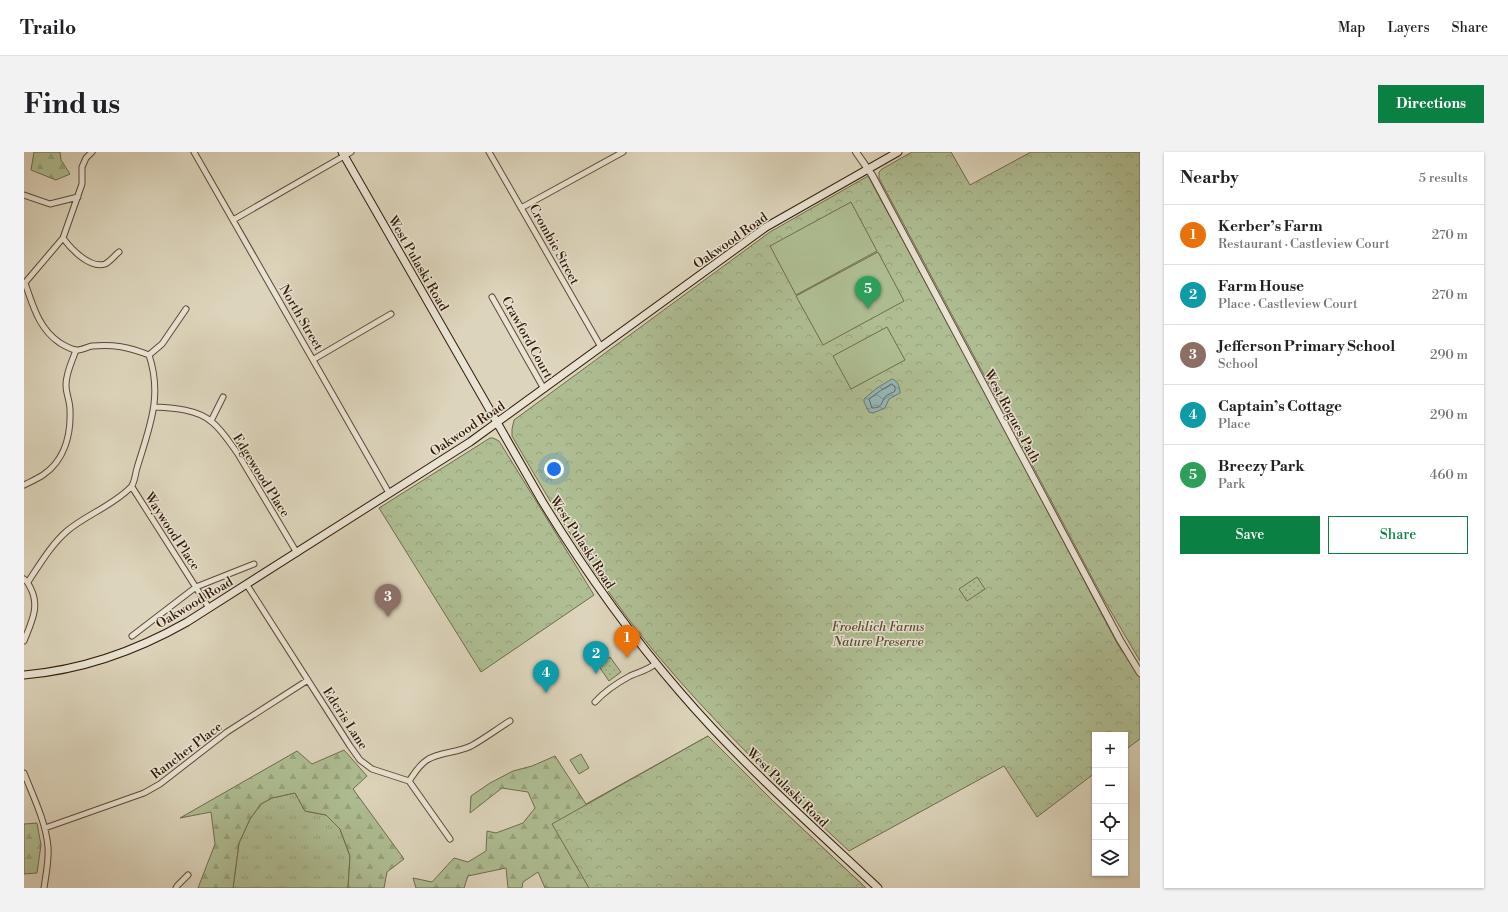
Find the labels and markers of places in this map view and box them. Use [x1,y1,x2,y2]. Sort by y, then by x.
pin: 5 [855,276,881,309]
pin: 3 [375,584,401,617]
pin: 1 [614,625,640,658]
pin: 2 [583,641,609,674]
pin: 4 [533,660,559,693]

